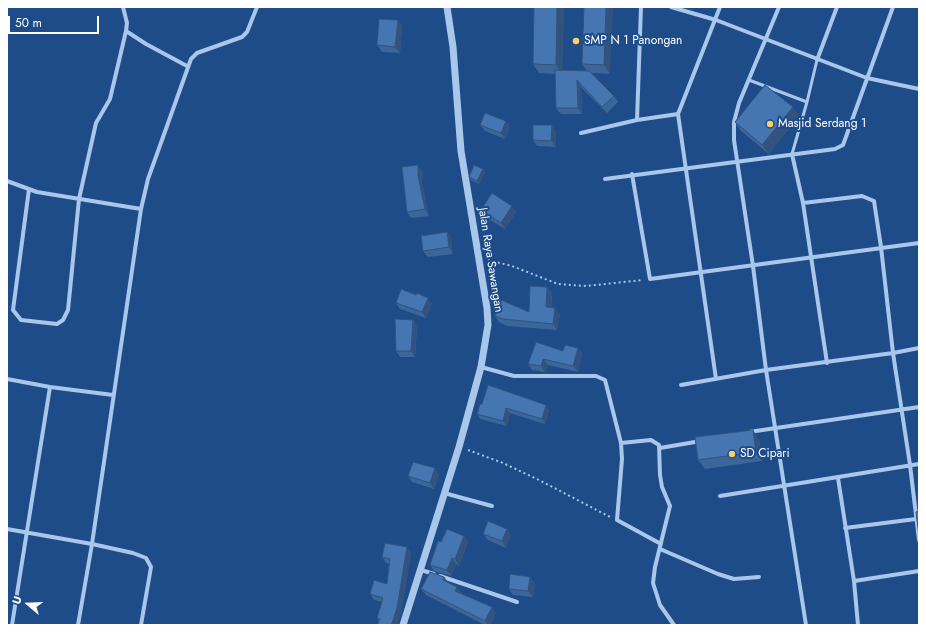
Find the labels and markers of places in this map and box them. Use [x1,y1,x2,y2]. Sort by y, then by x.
place label: SMP N 1 Panongan [584,34,682,48]
marker: SMP N 1 Panongan [571,36,581,46]
place label: Masjid Serdang 1 [778,117,867,131]
marker: Masjid Serdang 1 [765,119,775,129]
place label: SD Cipari [740,447,790,461]
marker: SD Cipari [727,449,737,459]

